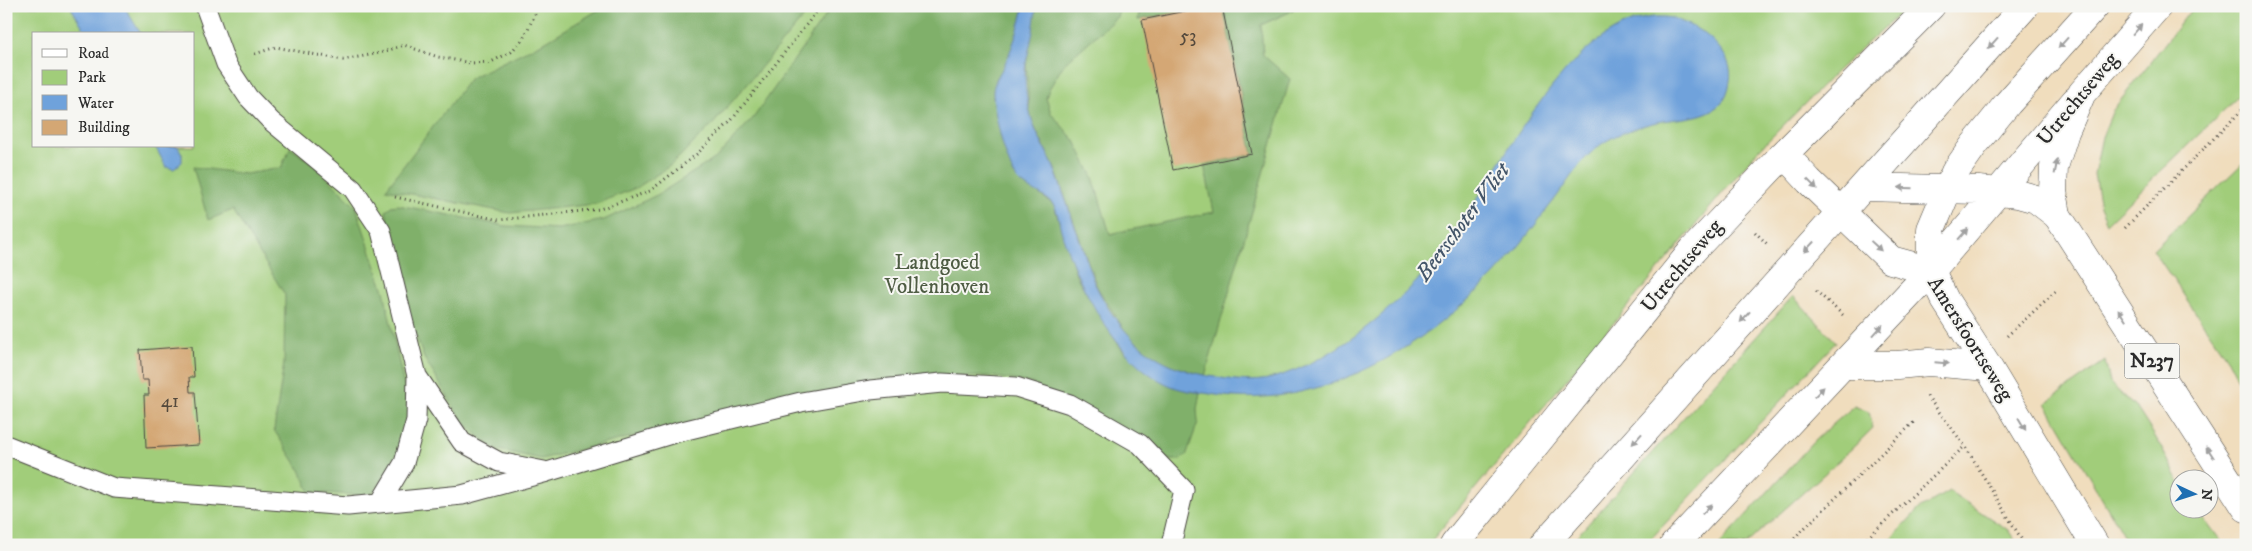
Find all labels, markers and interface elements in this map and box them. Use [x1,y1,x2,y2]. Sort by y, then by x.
house number: 53 [1180,25,1196,48]
one-way arrow [2131,25,2143,37]
legend [32,32,195,148]
one-way arrow [1987,36,1999,48]
one-way arrow [2057,36,2069,48]
text: Road [78,44,110,63]
street label: Utrechtseweg [2031,46,2125,151]
text: Park [78,68,107,87]
text: Water [77,94,114,113]
text: Building [78,118,130,137]
water label: Beerschoter Vliet [1409,157,1517,287]
one-way arrow [2052,158,2060,174]
one-way arrow [1806,177,1818,189]
one-way arrow [1897,184,1913,192]
street label: Utrechtseweg [1635,213,1729,318]
one-way arrow [1957,229,1969,241]
one-way arrow [1803,240,1815,252]
one-way arrow [1870,240,1882,252]
park label: Landgoed Vollenhoven [884,250,989,300]
street label: Amersfoortseweg [1921,272,2019,407]
one-way arrow [2117,309,2127,322]
one-way arrow [1739,311,1751,323]
one-way arrow [1872,324,1884,336]
road number: N237 [2124,344,2180,378]
one-way arrow [1935,359,1951,367]
one-way arrow [1813,386,1825,398]
house number: 41 [161,390,179,413]
one-way arrow [2018,418,2027,431]
one-way arrow [1631,432,1643,444]
one-way arrow [2205,445,2215,459]
north arrow [2170,468,2220,518]
text: N [2197,488,2215,502]
one-way arrow [1701,504,1713,516]

